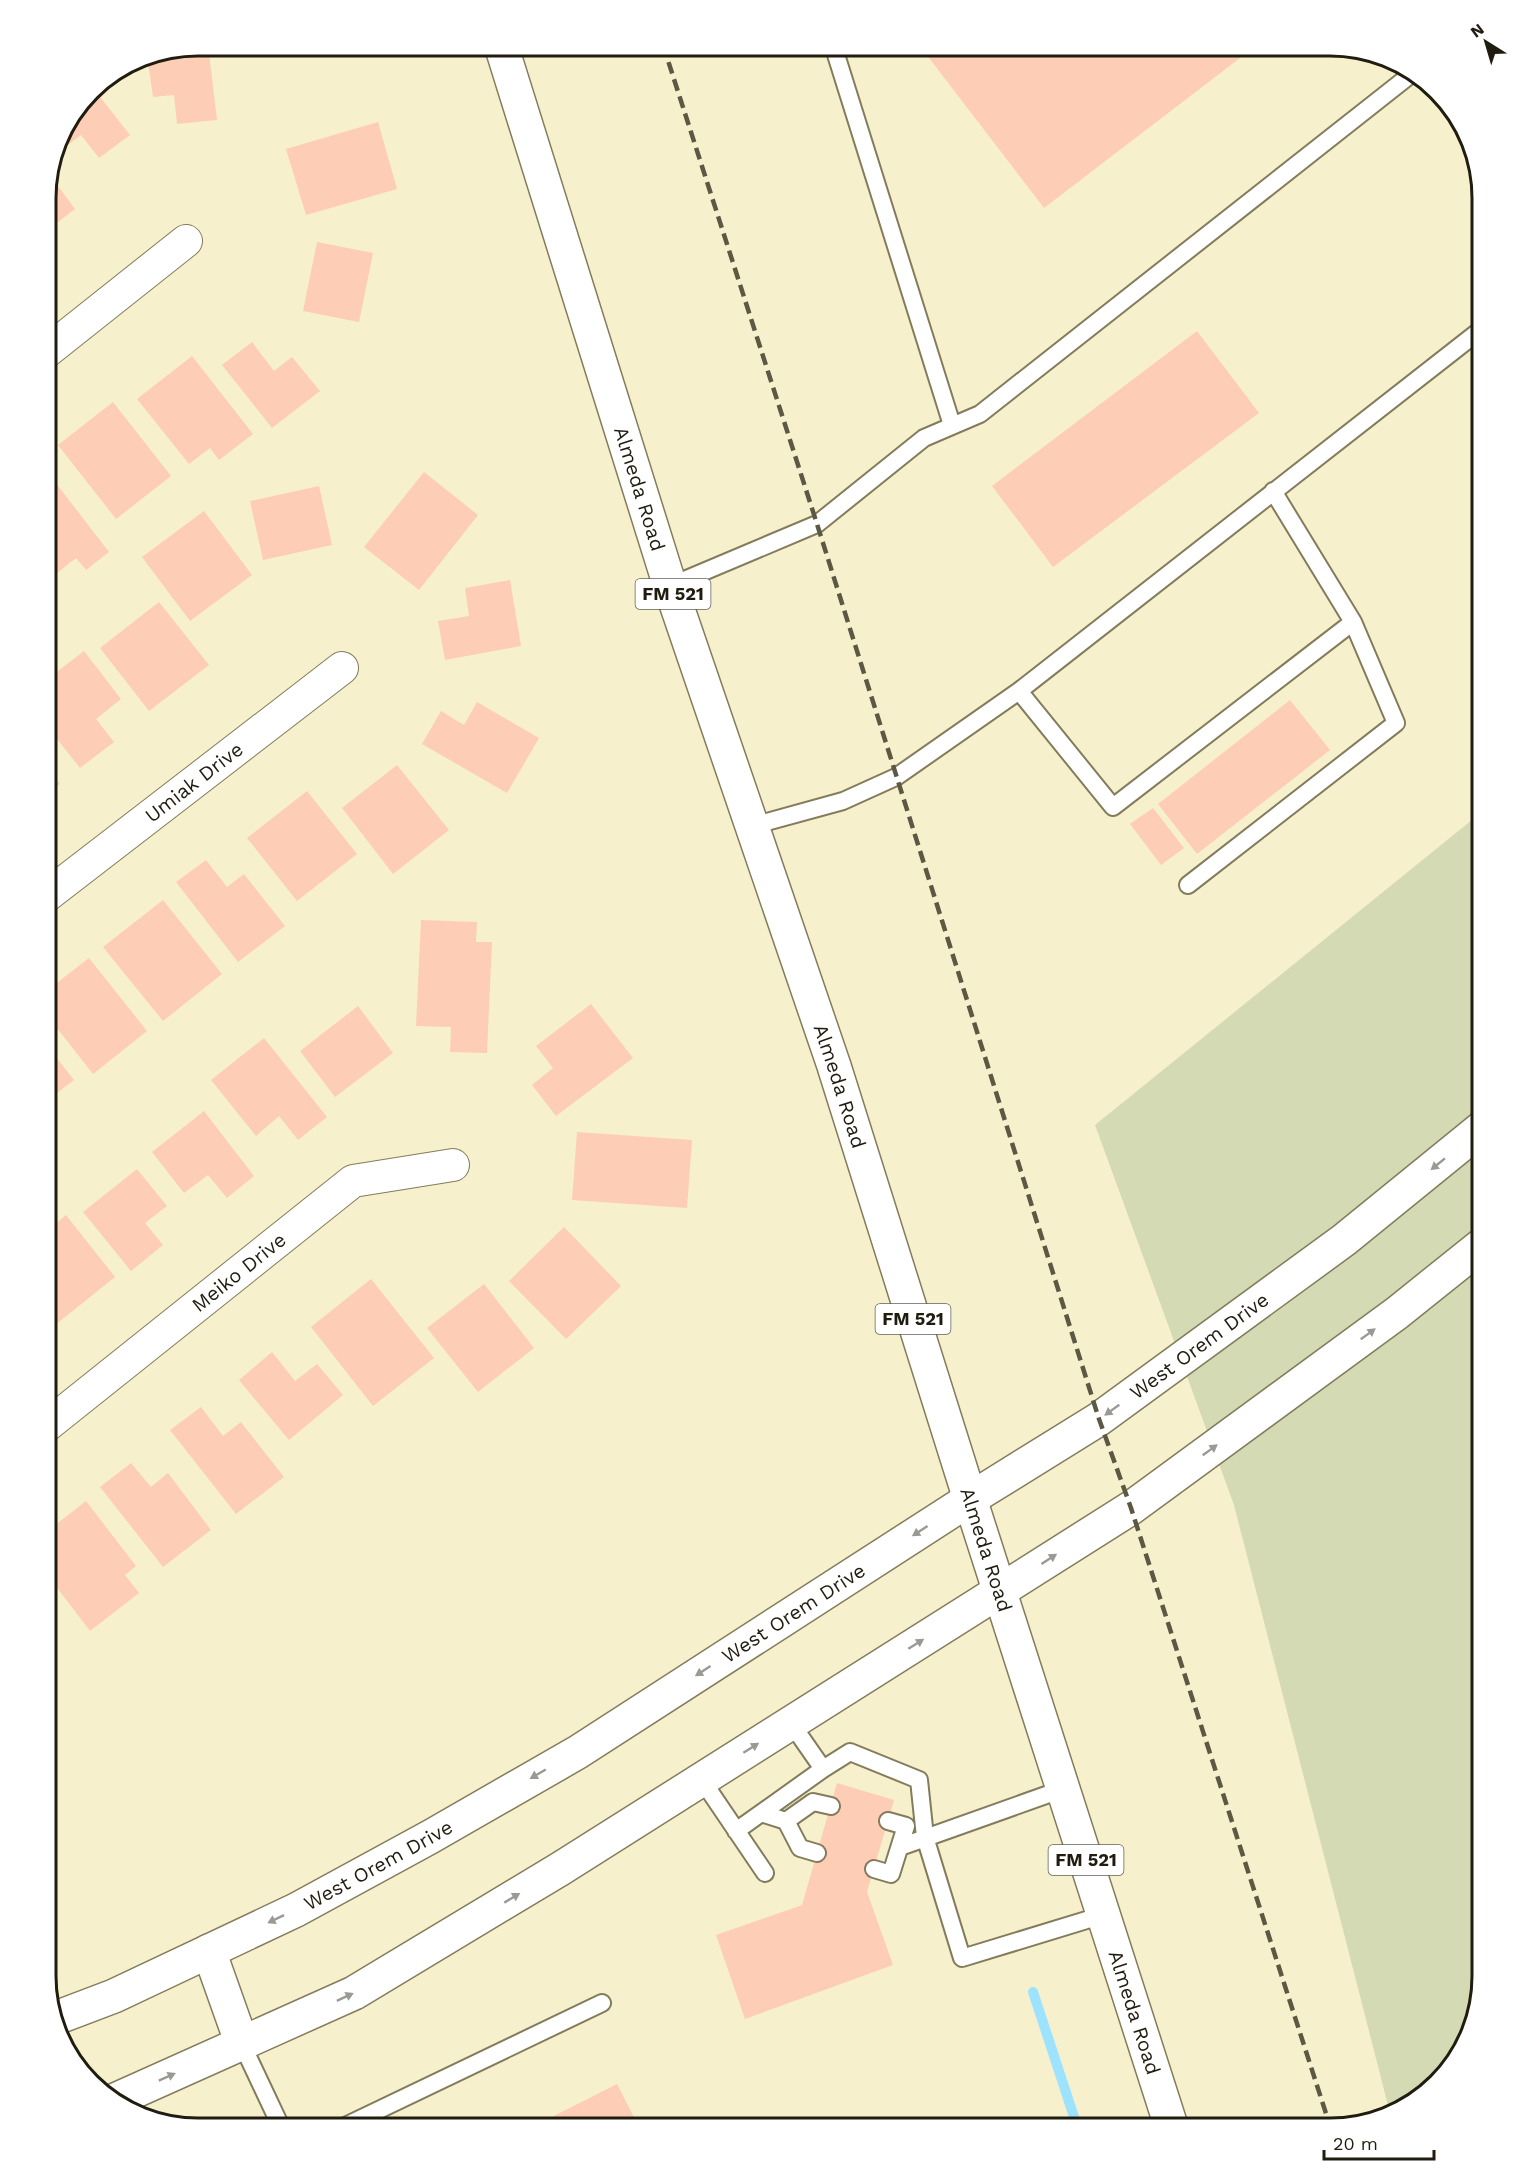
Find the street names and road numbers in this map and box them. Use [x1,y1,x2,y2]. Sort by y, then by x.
street label: Almeda Road [609,424,670,554]
road number: FM 521 [636,579,710,609]
street label: Umiak Drive [140,737,248,828]
street label: Almeda Road [809,1021,871,1151]
street label: Meiko Drive [187,1227,291,1317]
street label: West Orem Drive [1125,1287,1273,1404]
road number: FM 521 [876,1304,950,1334]
street label: Almeda Road [955,1485,1017,1615]
street label: West Orem Drive [717,1558,870,1668]
street label: West Orem Drive [300,1815,457,1915]
road number: FM 521 [1048,1845,1124,1875]
street label: Almeda Road [1103,1947,1166,2077]

